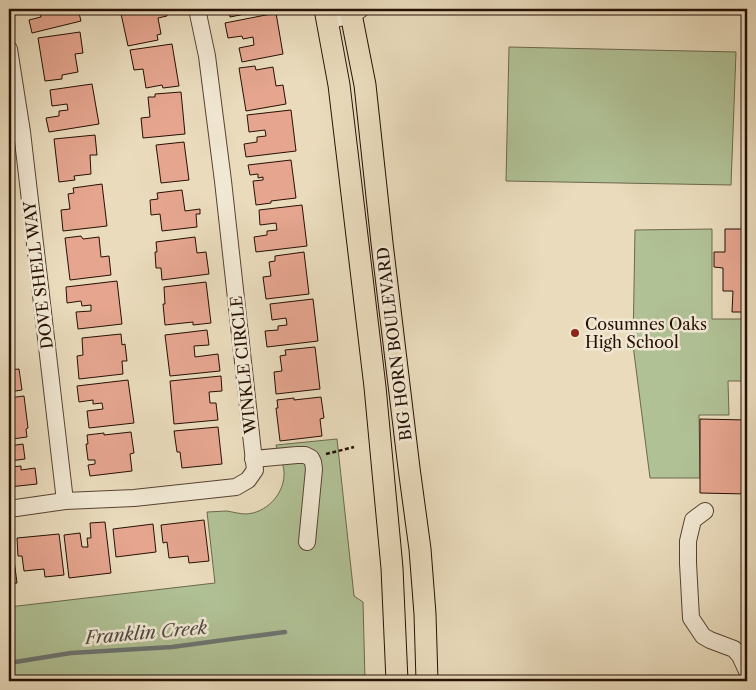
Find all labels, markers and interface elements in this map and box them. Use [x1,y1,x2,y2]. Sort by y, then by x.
street label: DOVE SHELL WAY [19,199,57,350]
street label: BIG HORN BOULEVARD [372,246,416,442]
street label: WINKLE CIRCLE [226,295,260,436]
place label: Cosumnes Oaks High School [585,314,707,352]
marker: Cosumnes Oaks High School [569,327,581,339]
water label: Franklin Creek [82,617,209,649]

